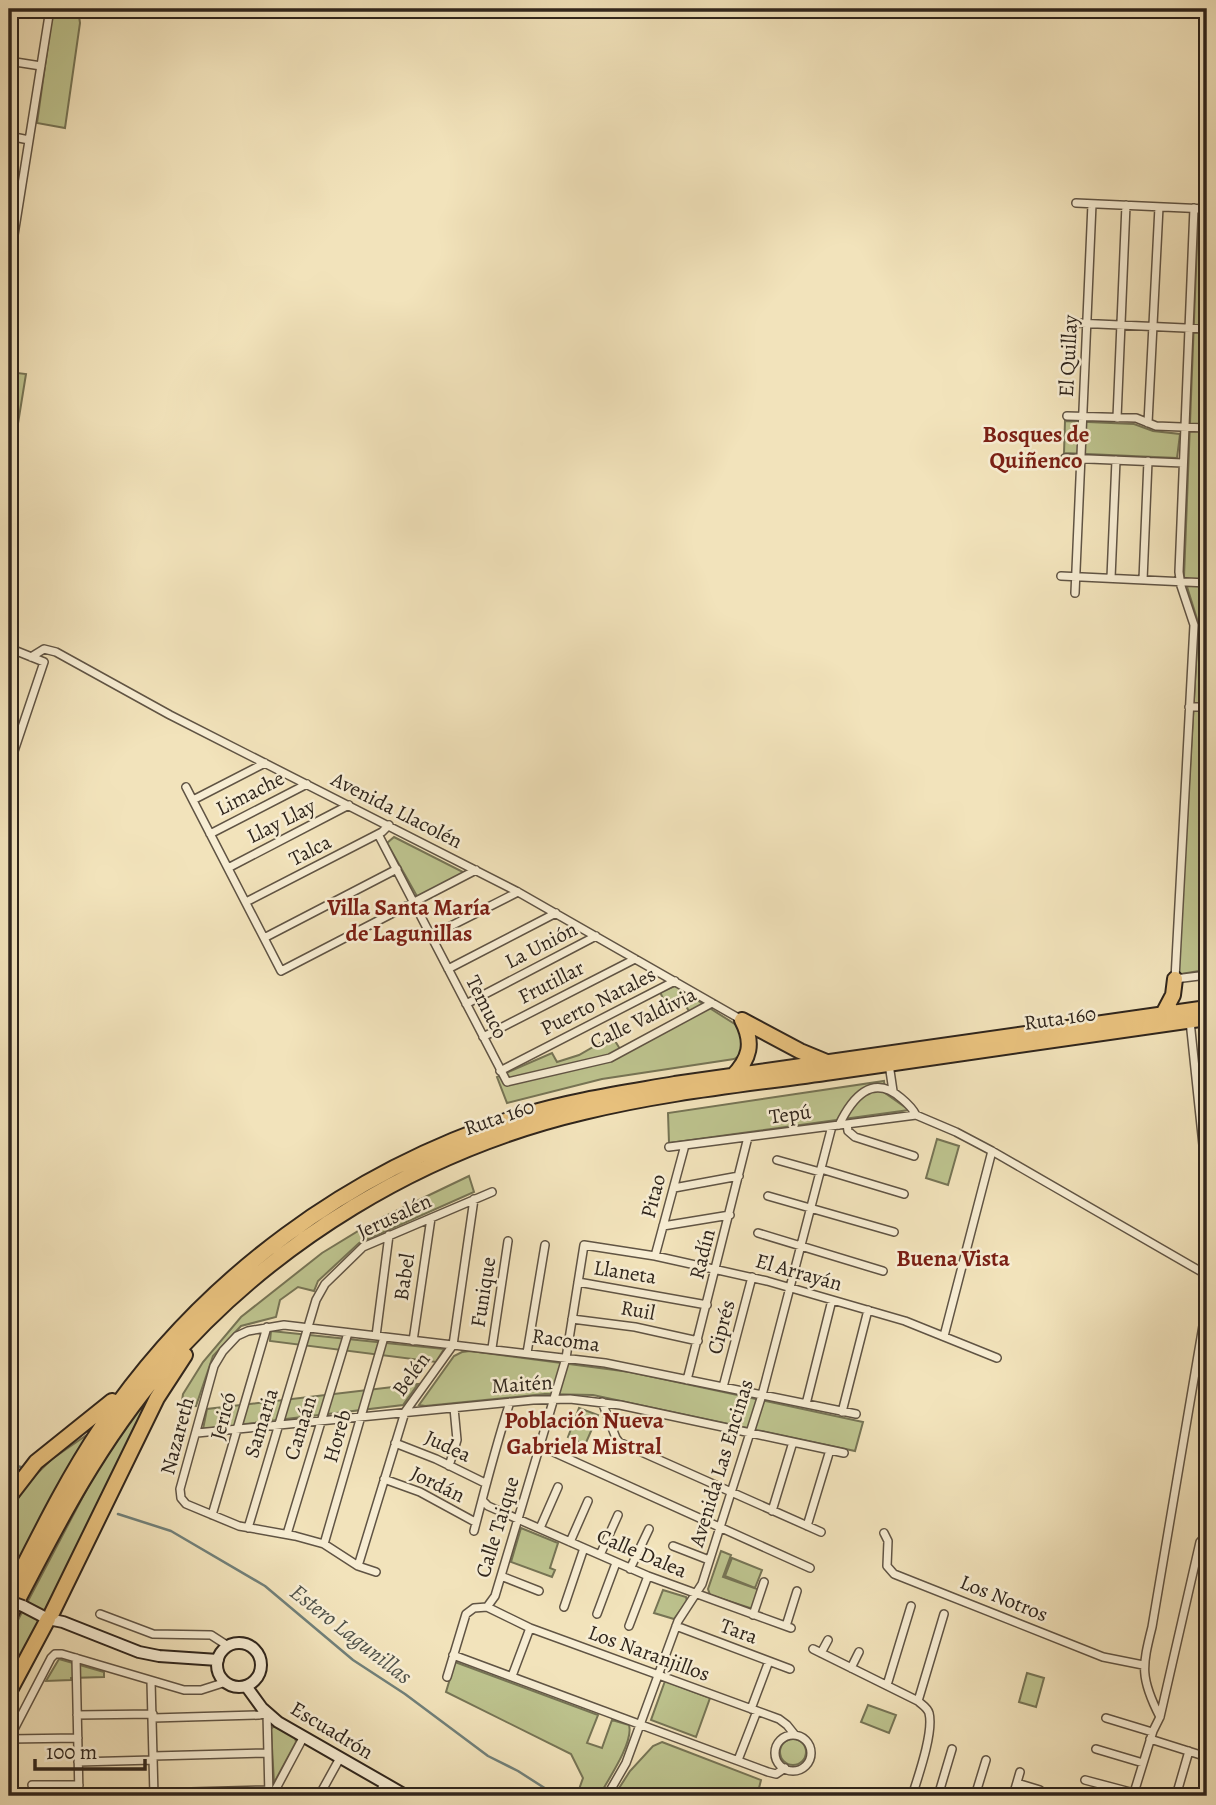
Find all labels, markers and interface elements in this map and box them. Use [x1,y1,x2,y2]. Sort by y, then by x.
street label: El Quillay [1052,313,1084,398]
district label: Bosques de Quiñenco [983,419,1090,476]
street label: Limache [211,764,289,822]
street label: Avenida Llacolén [326,764,467,855]
street label: Llay Llay [242,792,321,850]
street label: Talca [284,827,336,872]
district label: Villa Santa María de Lagunillas [326,892,491,949]
street label: La Unión [500,915,582,975]
street label: Frutillar [513,953,589,1011]
street label: Puerto Natales [535,960,661,1042]
street label: Temuco [459,971,515,1043]
street label: Calle Valdivia [585,980,701,1056]
street label: Ruta 160 [1022,999,1098,1037]
street label: Ruta 160 [460,1092,538,1142]
street label: Tepú [767,1097,813,1131]
street label: Pitao [634,1171,672,1221]
street label: Jerusalén [352,1187,436,1245]
street label: Radín [682,1226,722,1282]
district label: Buena Vista [896,1243,1010,1274]
street label: El Arrayán [752,1246,846,1298]
street label: Babel [387,1252,421,1302]
street label: Llaneta [592,1253,659,1291]
street label: Funique [464,1255,502,1329]
street label: Ruil [619,1293,657,1327]
street label: Ciprés [700,1297,742,1357]
street label: Racoma [530,1321,602,1359]
street label: Belén [386,1346,436,1402]
street label: Maitén [491,1368,553,1400]
street label: Avenida Las Encinas [682,1376,760,1551]
street label: Samaria [237,1385,285,1461]
street label: Jericó [203,1389,243,1443]
street label: Canaán [277,1393,323,1463]
street label: Nazareth [153,1394,201,1478]
district label: Población Nueva Gabriela Mistral [504,1405,664,1462]
street label: Horeb [316,1406,358,1466]
street label: Judea [420,1423,476,1469]
street label: Jordán [406,1459,470,1509]
street label: Calle Taique [468,1473,526,1581]
street label: Calle Dalea [593,1521,692,1585]
street label: Los Notros [956,1568,1052,1628]
water label: Estero Lagunillas [284,1577,419,1692]
street label: Tara [716,1611,762,1651]
street label: Los Naranjillos [584,1618,714,1688]
street label: Escuadrón [285,1694,379,1766]
scale bar [35,1728,145,1772]
text: 100 m [46,1738,97,1766]

